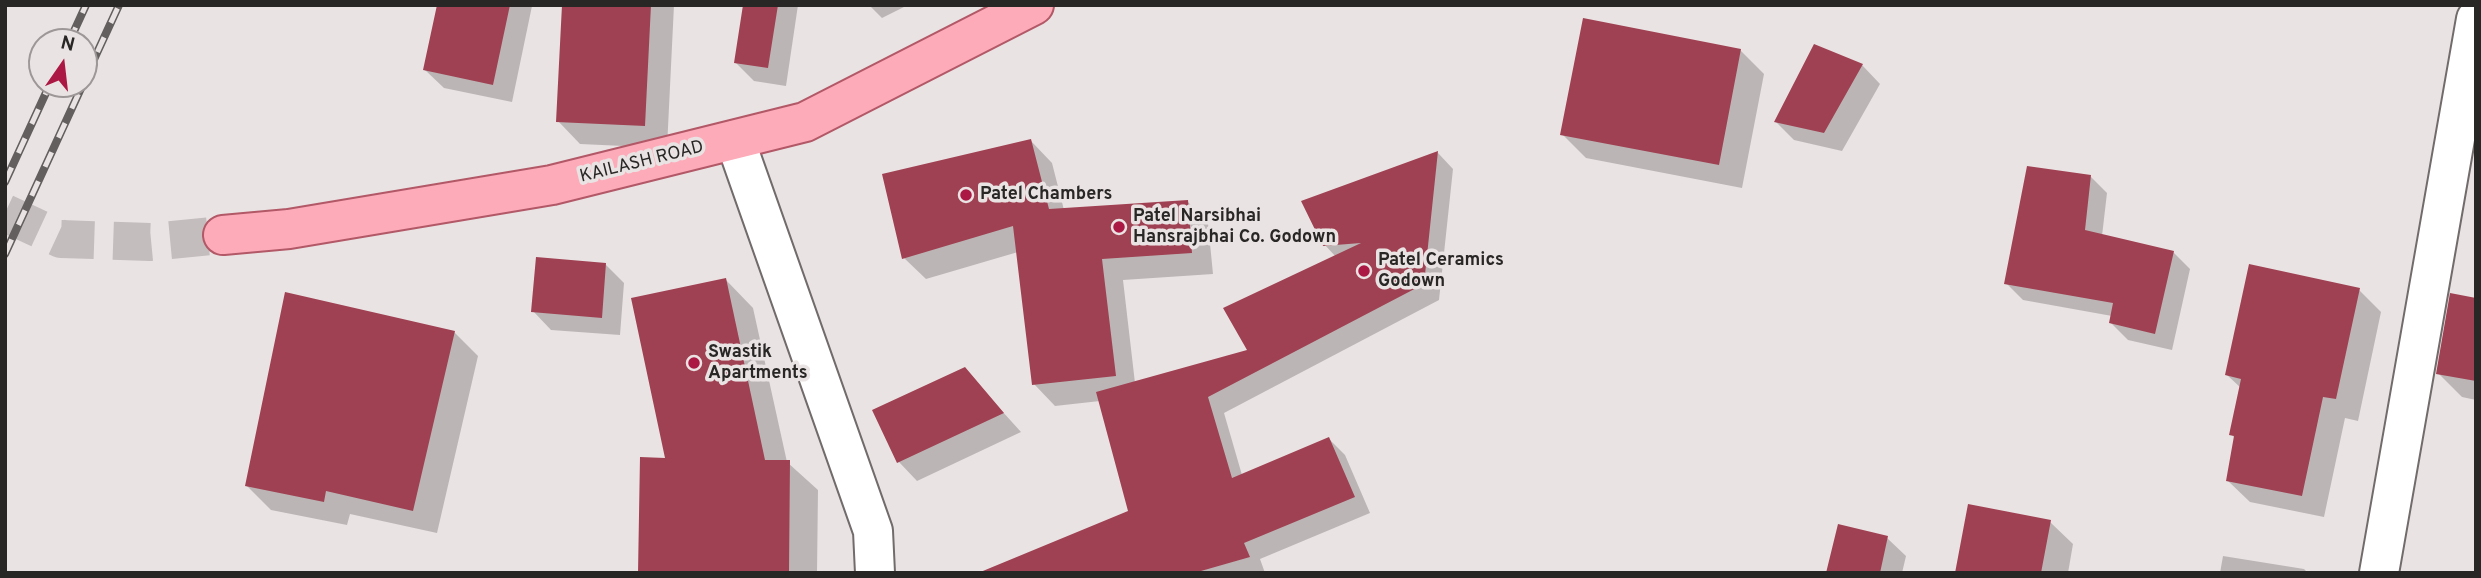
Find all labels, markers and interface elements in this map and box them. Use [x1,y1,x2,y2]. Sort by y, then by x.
north arrow [28,28,98,98]
text: N [58,31,77,58]
street label: KAILASH ROAD [578,137,706,189]
place label: Patel Chambers [980,184,1112,206]
marker: Patel Chambers [958,187,974,203]
place label: Patel Narsibhai Hansrajbhai Co. Godown [1133,206,1336,248]
marker: Patel Narsibhai Hansrajbhai Co. Godown [1111,219,1127,235]
place label: Patel Ceramics Godown [1378,250,1504,292]
marker: Patel Ceramics Godown [1356,263,1372,279]
place label: Swastik Apartments [708,342,808,384]
marker: Swastik Apartments [686,355,702,371]

